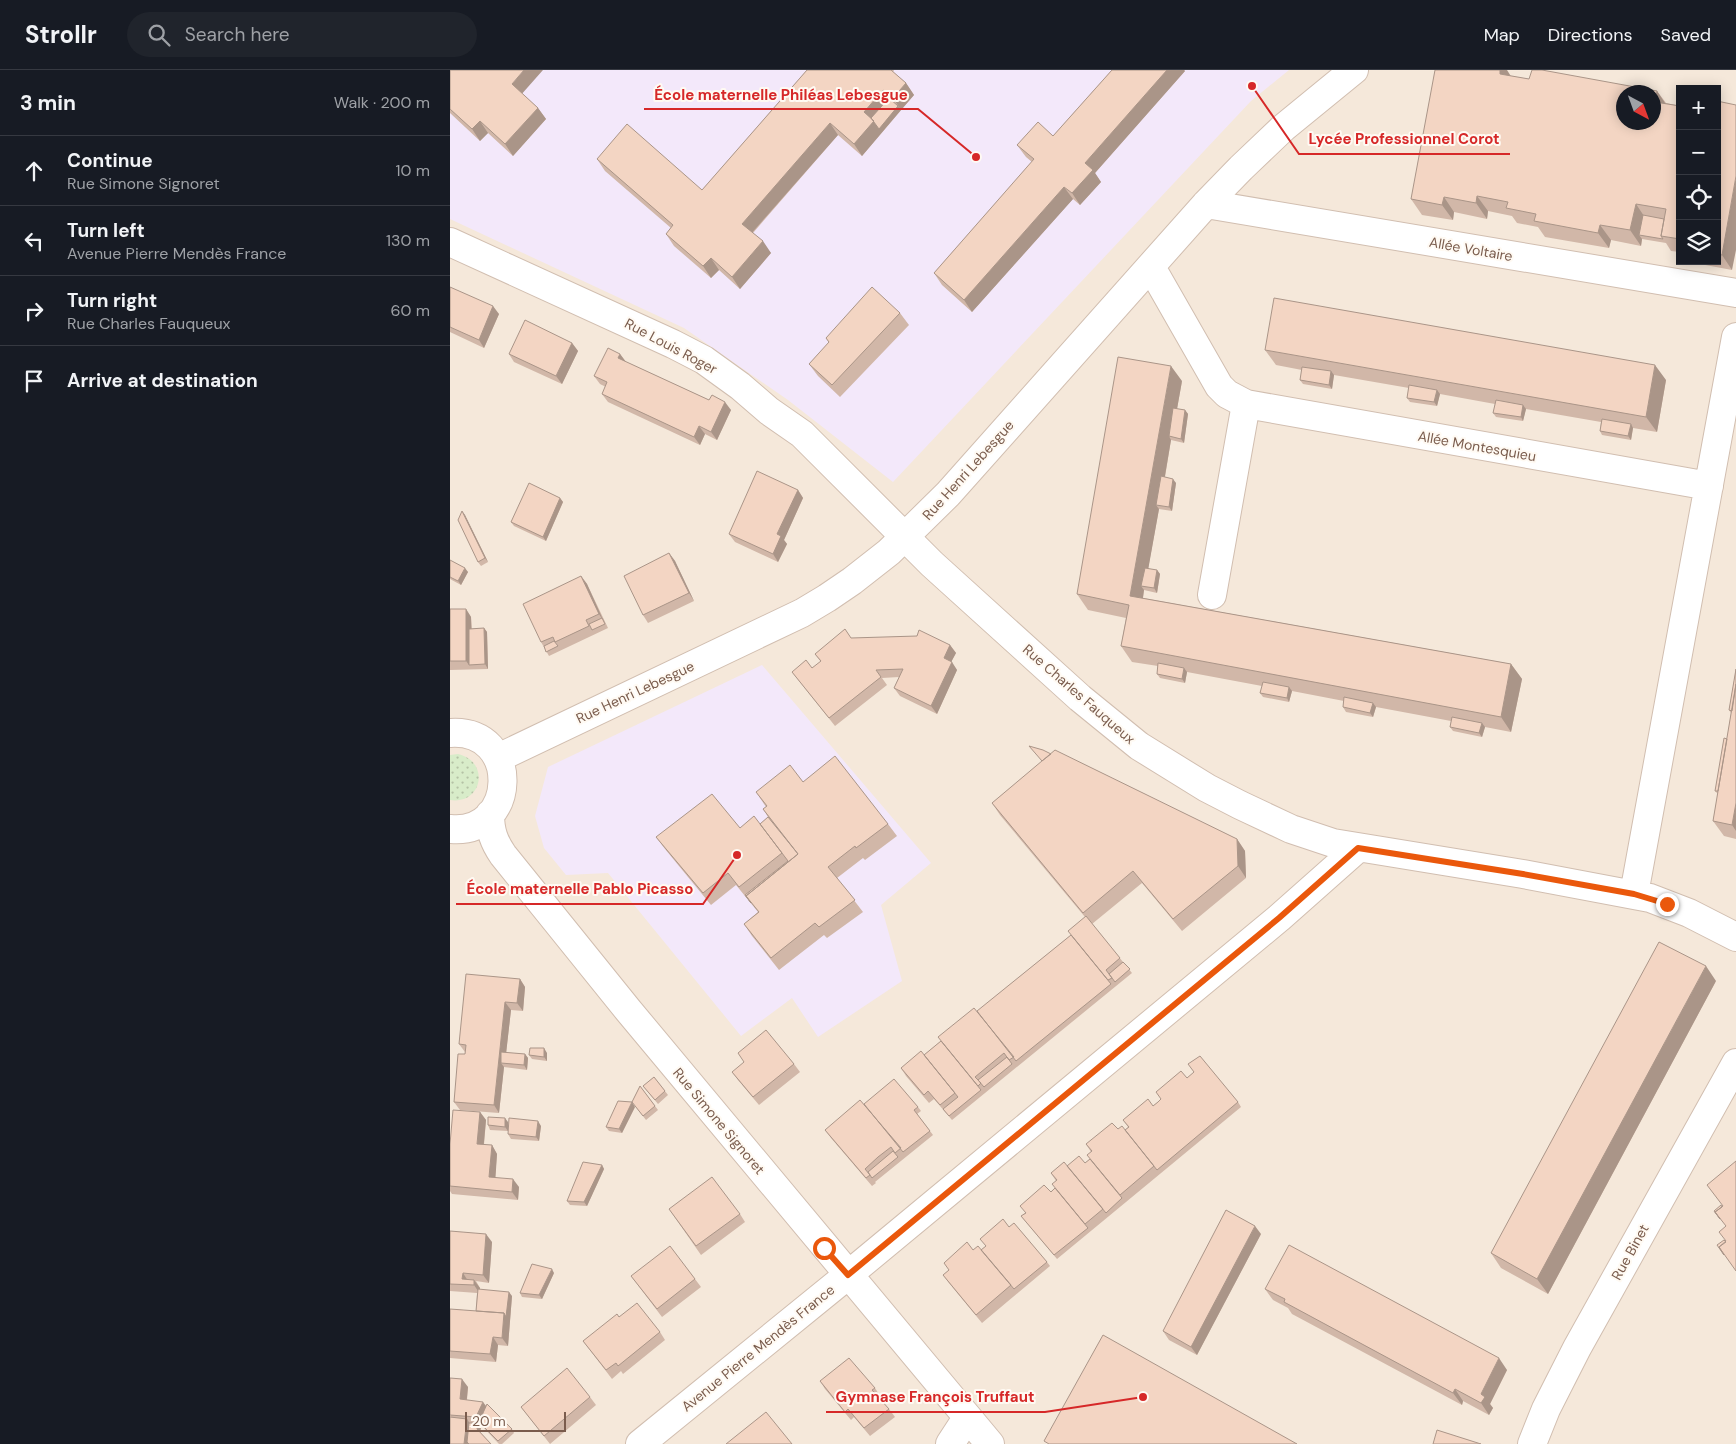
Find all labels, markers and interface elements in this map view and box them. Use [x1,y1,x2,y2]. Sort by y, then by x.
search box [127,12,477,57]
text: Strollr [25,19,97,50]
icon: search [145,21,173,49]
text: Search here [185,22,290,47]
text: Map [1484,23,1520,47]
text: Directions [1548,23,1633,47]
text: Saved [1661,23,1711,47]
callout: École maternelle Philéas Lebesgue [644,79,918,109]
text: École maternelle Philéas Lebesgue [654,85,908,105]
north arrow [1616,85,1661,130]
map controls [1676,85,1721,265]
button: + [1676,85,1721,130]
text: 3 min [20,89,76,117]
text: Walk · 200 m [334,92,430,113]
callout: Lycée Professionnel Corot [1299,124,1510,154]
text: Lycée Professionnel Corot [1308,129,1500,149]
button: − [1676,130,1721,175]
text: Continue [67,148,153,173]
icon: ahead [20,157,48,185]
text: 10 m [396,160,430,181]
text: Rue Simone Signoret [67,173,220,194]
button: locate [1676,175,1721,220]
text: Turn left [67,218,145,243]
button: layers [1676,220,1721,265]
icon: left [20,227,48,255]
text: 130 m [386,230,430,251]
street label: Allée Voltaire [1428,233,1514,265]
text: Avenue Pierre Mendès France [67,243,286,264]
text: Turn right [67,288,157,313]
icon: right [20,297,48,325]
text: 60 m [390,300,430,321]
text: Rue Charles Fauqueux [67,313,231,334]
street label: Rue Louis Roger [622,314,720,378]
icon: arrive [20,367,48,395]
text: Arrive at destination [67,368,258,393]
street label: Rue Henri Lebesgue [918,416,1018,524]
street label: Allée Montesquieu [1417,427,1537,465]
street label: Rue Charles Fauqueux [1019,640,1139,748]
street label: Rue Henri Lebesgue [573,657,697,727]
callout: École maternelle Pablo Picasso [456,874,703,904]
text: École maternelle Pablo Picasso [466,879,694,899]
route end [1656,893,1679,916]
street label: Rue Simone Signoret [669,1064,769,1178]
street label: Rue Binet [1607,1221,1653,1283]
route start [813,1237,836,1260]
street label: Avenue Pierre Mendès France [678,1281,838,1415]
callout: Gymnase François Truffaut [826,1382,1045,1412]
text: Gymnase François Truffaut [836,1387,1034,1407]
scale bar [465,1409,566,1432]
text: 20 m [472,1412,506,1430]

